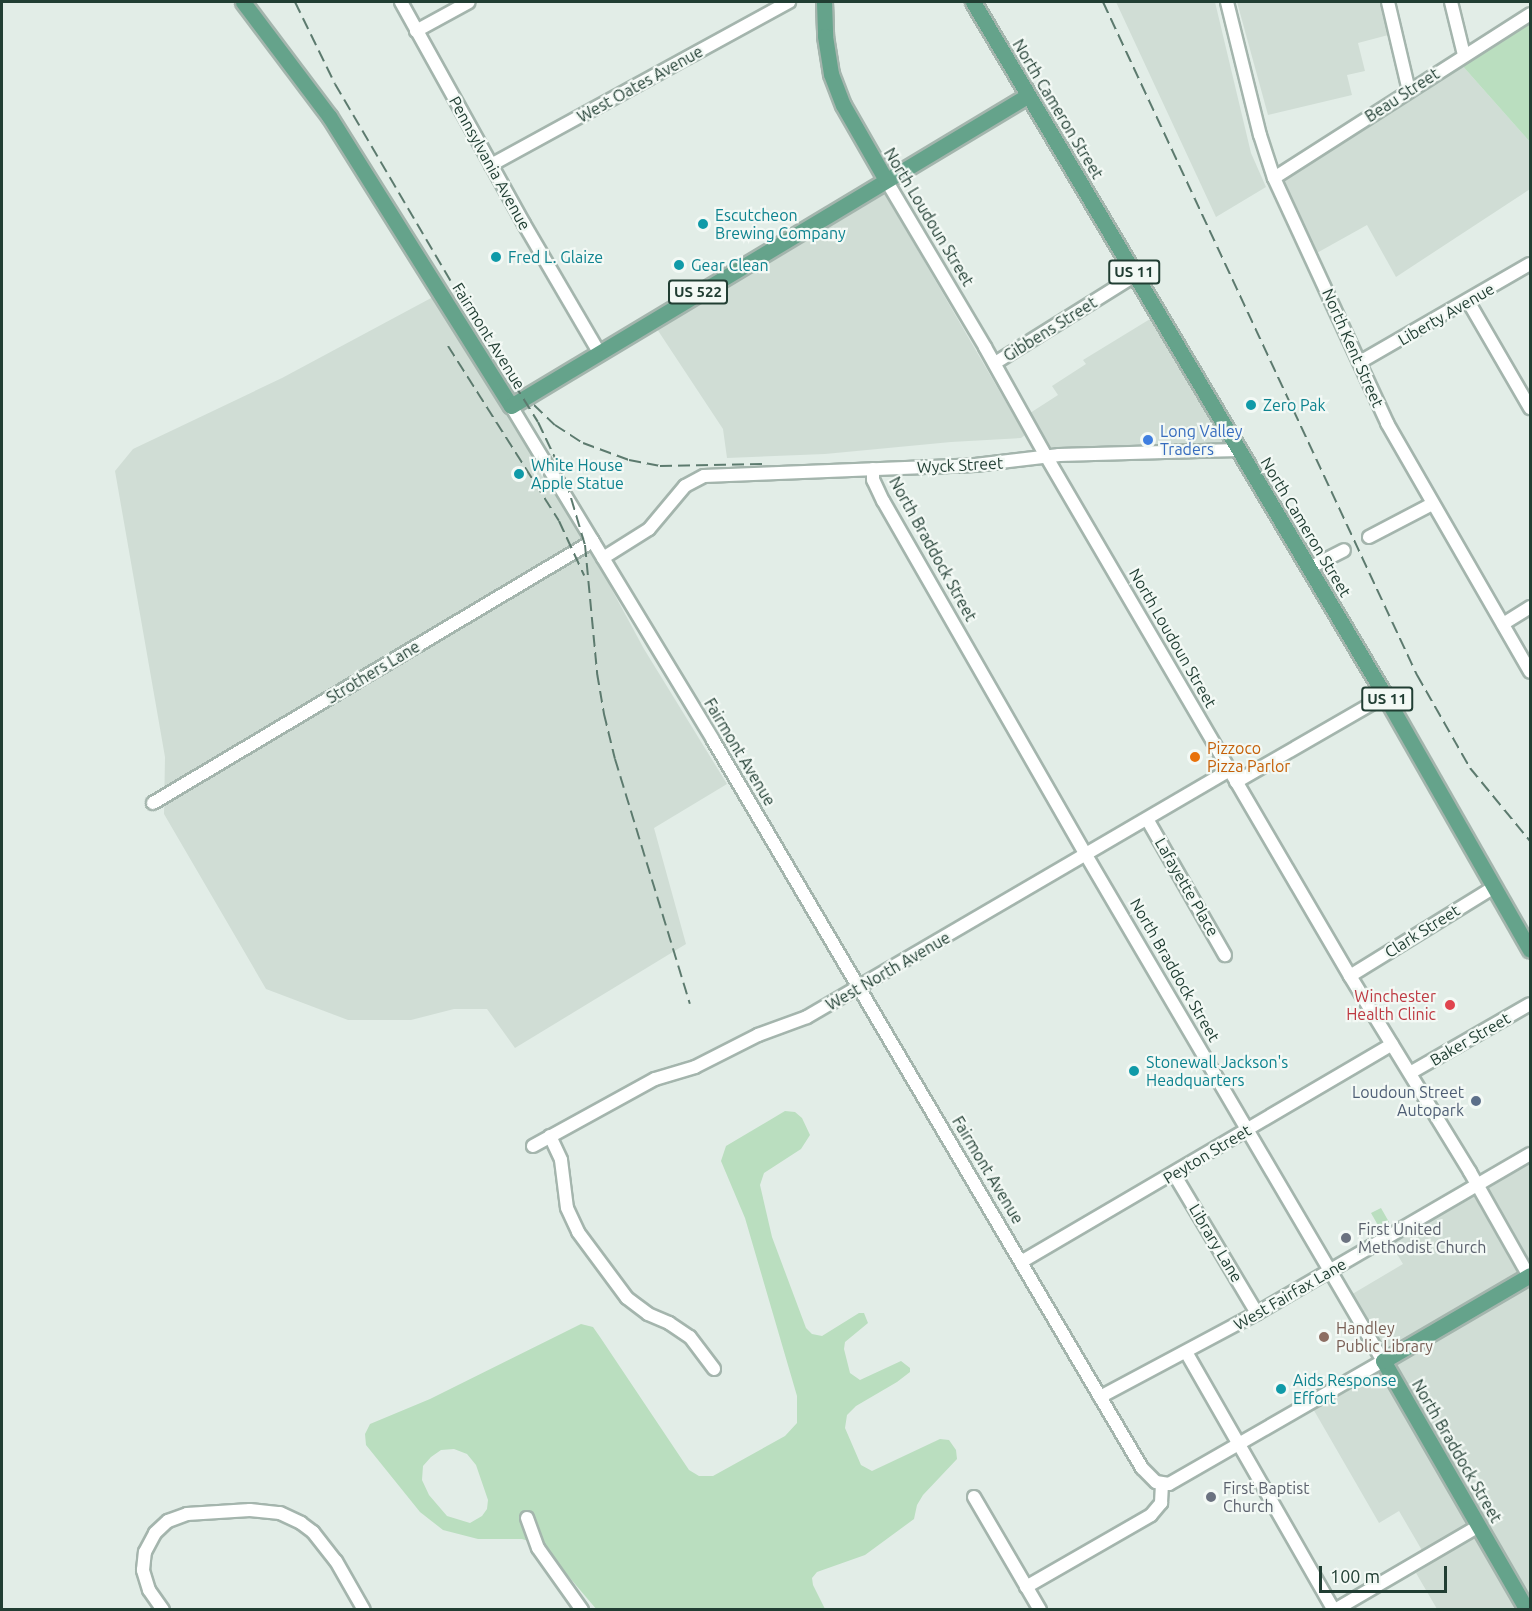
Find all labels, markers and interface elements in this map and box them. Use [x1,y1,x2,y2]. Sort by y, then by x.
street label: North Cameron Street [1009,36,1107,182]
street label: West Oates Avenue [574,42,706,126]
street label: Beau Street [1361,64,1443,126]
street label: Pennsylvania Avenue [445,93,535,233]
street label: North Loudoun Street [880,144,978,290]
place label: Escutcheon Brewing Company [715,205,846,243]
marker: Escutcheon Brewing Company [696,217,710,231]
place label: Fred L. Glaize [508,247,603,267]
marker: Fred L. Glaize [489,250,503,264]
place label: Gear Clean [691,255,769,275]
marker: Gear Clean [672,258,686,272]
road number: US 11 [1107,260,1161,284]
street label: Fairmont Avenue [448,279,530,393]
street label: Liberty Avenue [1394,279,1498,349]
road number: US 522 [668,280,728,304]
street label: North Kent Street [1318,286,1388,410]
street label: Gibbens Street [1000,293,1100,365]
place label: Zero Pak [1263,395,1326,415]
marker: Zero Pak [1244,398,1258,412]
place label: Long Valley Traders [1160,421,1243,459]
marker: Long Valley Traders [1141,433,1155,447]
street label: Wyck Street [916,453,1004,477]
street label: North Cameron Street [1257,454,1355,600]
place label: White House Apple Statue [531,455,624,493]
marker: White House Apple Statue [512,467,526,481]
street label: North Braddock Street [885,473,981,625]
street label: North Loudoun Street [1125,565,1221,711]
street label: Strothers Lane [323,637,423,707]
road number: US 11 [1360,687,1414,711]
street label: Fairmont Avenue [700,695,780,809]
place label: Pizzoco Pizza Parlor [1207,738,1290,776]
marker: Pizzoco Pizza Parlor [1188,750,1202,764]
street label: Lafayette Place [1151,834,1223,940]
street label: North Braddock Street [1126,895,1224,1045]
street label: Clark Street [1381,900,1463,962]
street label: West North Avenue [823,928,953,1014]
place label: Winchester Health Clinic [1346,986,1436,1024]
marker: Winchester Health Clinic [1441,996,1459,1014]
street label: Baker Street [1426,1008,1514,1070]
place label: Stonewall Jackson's Headquarters [1146,1052,1288,1090]
marker: Stonewall Jackson's Headquarters [1127,1064,1141,1078]
place label: Loudoun Street Autopark [1352,1082,1464,1120]
marker: Loudoun Street Autopark [1469,1094,1483,1108]
street label: Fairmont Avenue [948,1113,1028,1227]
street label: Peyton Street [1160,1120,1254,1188]
street label: Library Lane [1185,1200,1247,1286]
place label: First United Methodist Church [1358,1219,1486,1257]
marker: First United Methodist Church [1339,1231,1353,1245]
street label: West Fairfax Lane [1230,1254,1350,1334]
place label: Handley Public Library [1336,1318,1433,1356]
marker: Handley Public Library [1317,1330,1331,1344]
place label: Aids Response Effort [1293,1370,1397,1408]
street label: North Braddock Street [1408,1376,1506,1526]
marker: Aids Response Effort [1274,1382,1288,1396]
place label: First Baptist Church [1223,1478,1309,1516]
marker: First Baptist Church [1204,1490,1218,1504]
scale bar [1322,1554,1450,1592]
text: 100 m [1330,1566,1380,1586]

